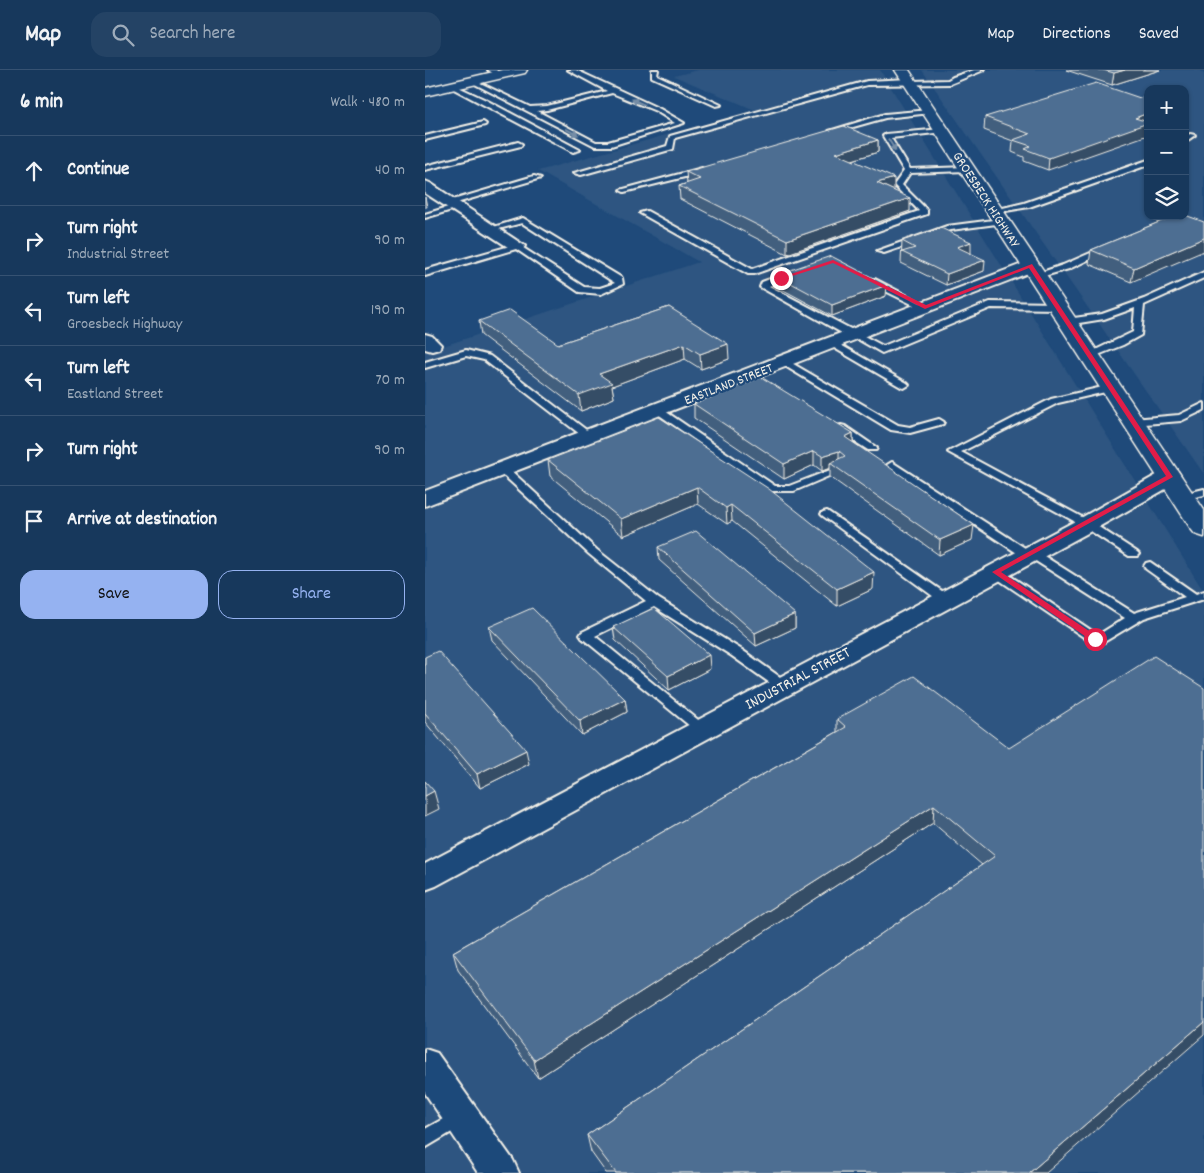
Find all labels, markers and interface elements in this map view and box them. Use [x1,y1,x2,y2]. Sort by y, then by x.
search box [91,12,441,57]
text: Map [25,18,61,52]
icon: search [109,21,137,49]
text: Search here [149,21,235,48]
text: Map [987,22,1014,47]
text: Directions [1042,22,1111,47]
text: Saved [1139,22,1179,47]
map controls [1144,85,1189,220]
button: + [1144,85,1189,130]
text: 6 min [20,88,63,118]
text: Walk · 480 m [331,91,405,114]
one-way arrow [630,98,645,106]
one-way arrow [564,128,579,137]
button: − [1144,130,1189,175]
one-way arrow [887,138,896,151]
street label: GROESBECK HIGHWAY [947,148,1024,253]
icon: ahead [20,157,48,185]
text: Continue [67,157,129,184]
text: 40 m [375,159,405,182]
button: layers [1144,175,1189,220]
text: Turn right [67,216,138,243]
icon: right [20,227,48,255]
text: 90 m [374,229,405,252]
text: Industrial Street [67,243,169,266]
route end [770,267,793,290]
text: Turn left [67,286,130,313]
icon: left [20,297,48,325]
text: 190 m [371,299,405,322]
text: Groesbeck Highway [67,313,182,336]
text: Turn left [67,356,130,383]
street label: EASTLAND STREET [682,359,776,411]
icon: left [20,367,48,395]
text: 70 m [375,369,405,392]
text: Eastland Street [67,383,163,406]
icon: right [20,437,48,465]
text: Turn right [67,437,138,464]
text: 90 m [374,439,405,462]
icon: arrive [20,507,48,535]
text: Arrive at destination [67,507,217,534]
button: Save [20,570,208,619]
button: Share [218,570,405,619]
route start [1084,628,1107,651]
street label: INDUSTRIAL STREET [741,642,855,717]

